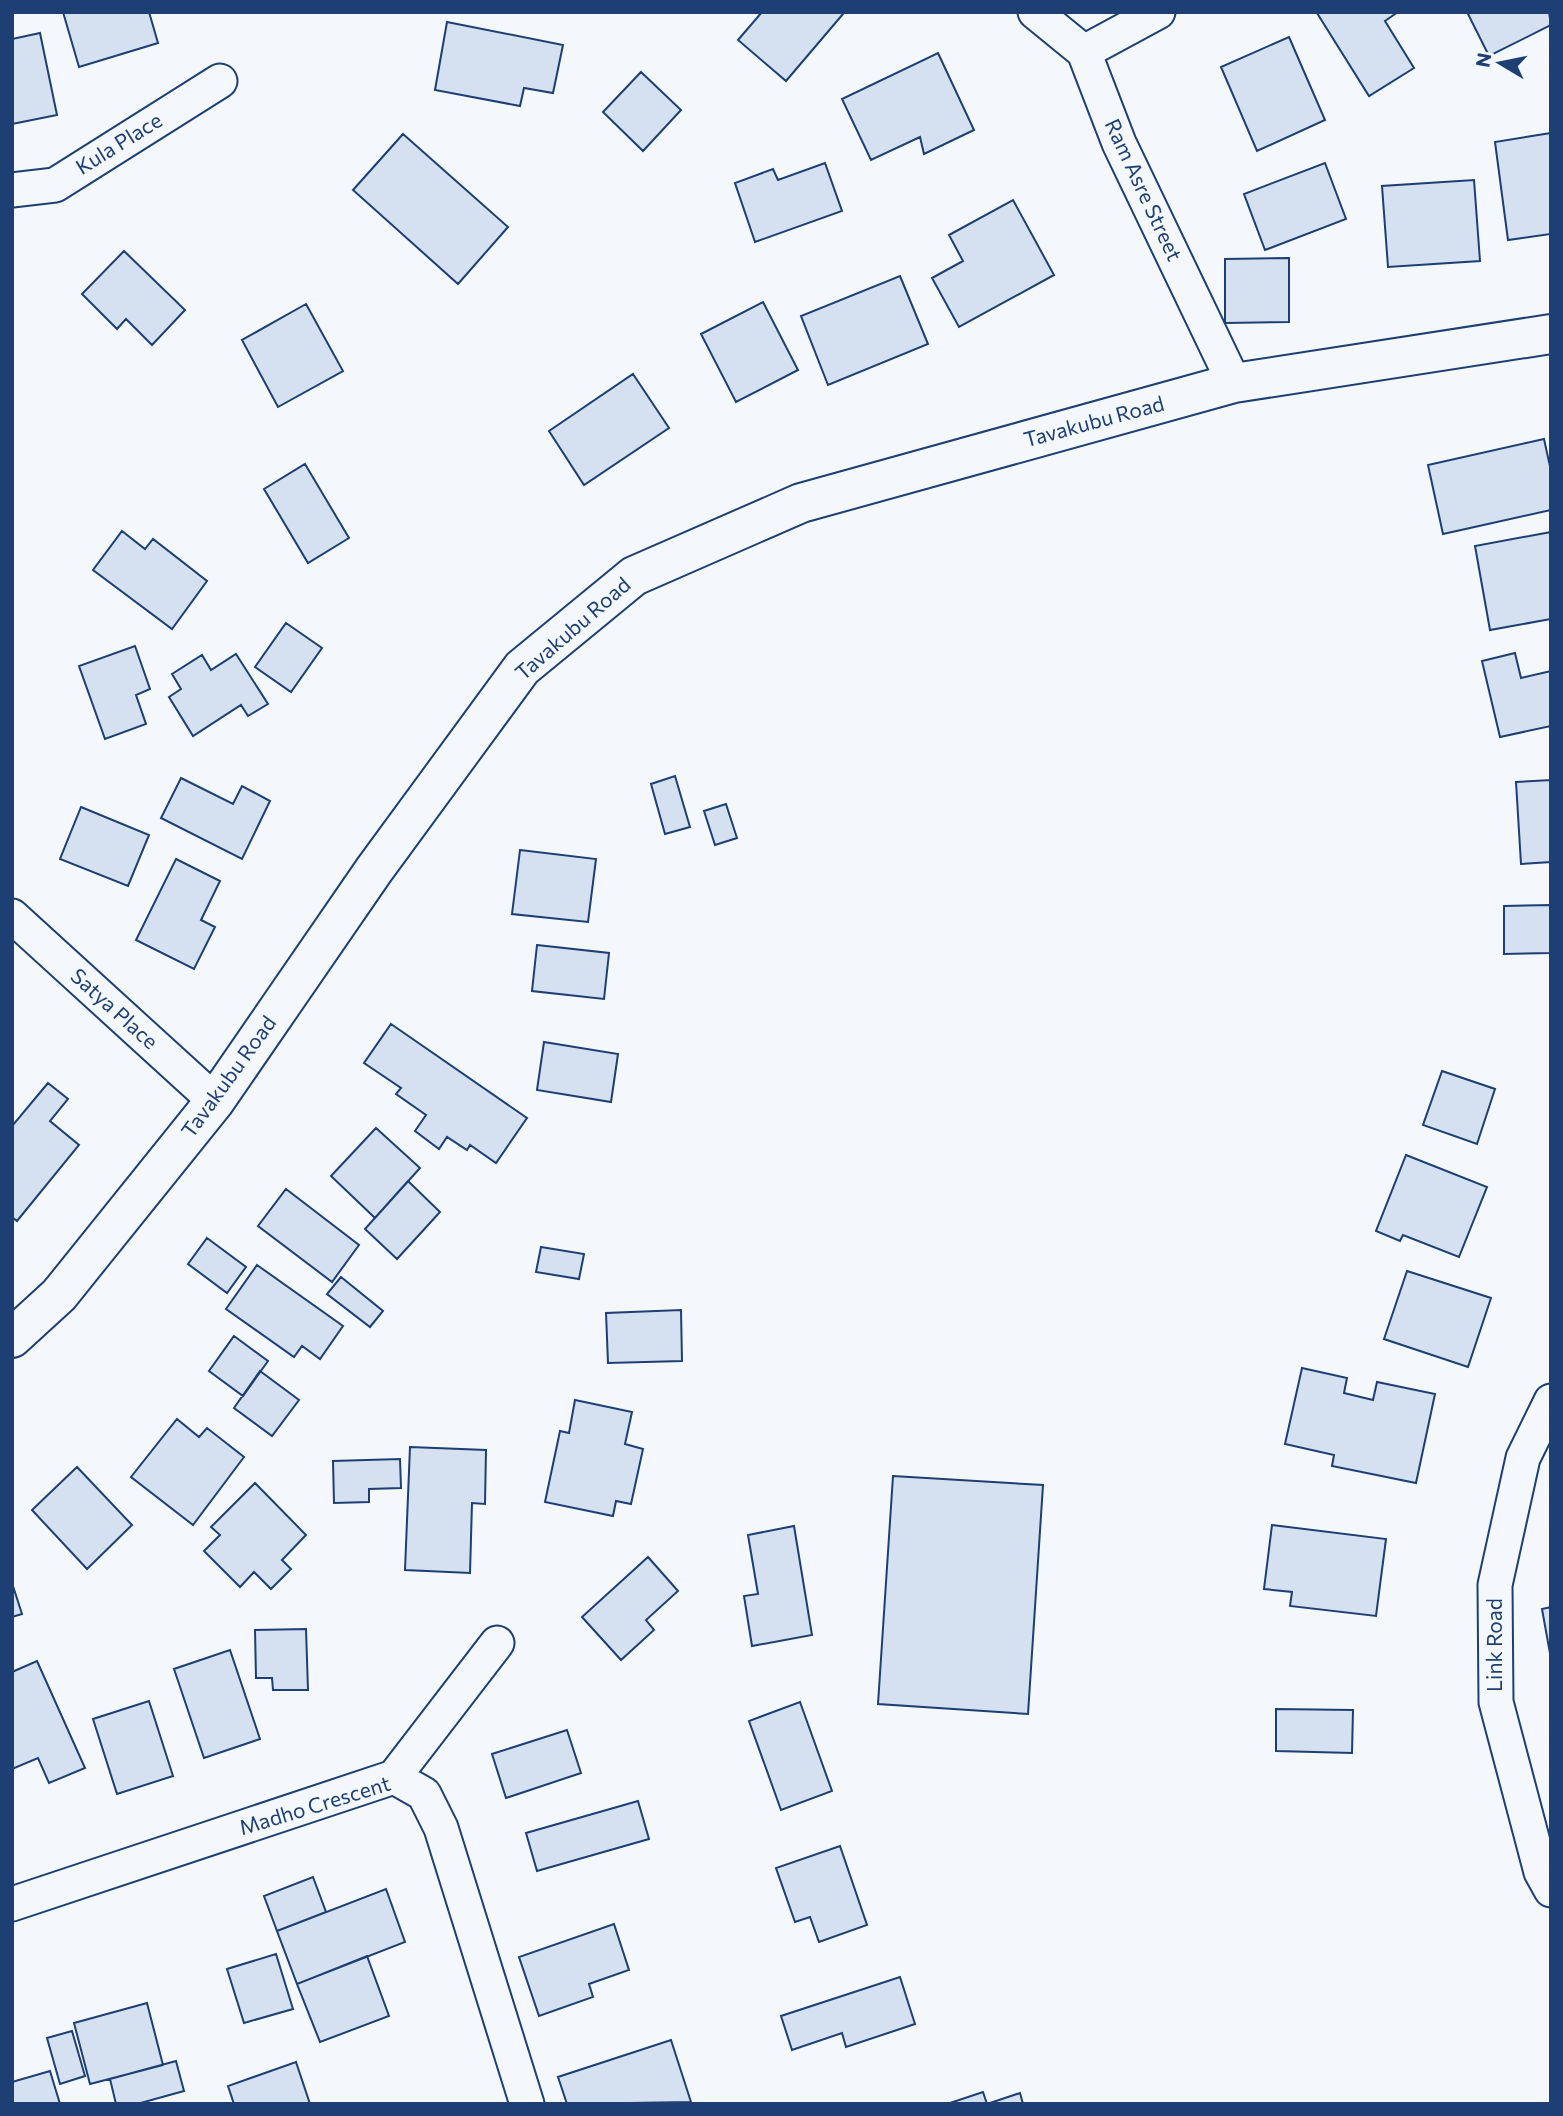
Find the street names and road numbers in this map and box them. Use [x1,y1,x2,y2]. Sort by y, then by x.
street label: Kula Place [71,106,166,179]
street label: Ram Asre Street [1101,114,1188,264]
street label: Tavakubu Road [1021,390,1167,451]
street label: Tavakubu Road [509,571,635,685]
street label: Satya Place [66,962,164,1053]
street label: Tavakubu Road [175,1010,280,1142]
street label: Link Road [1481,1598,1506,1692]
street label: Madho Crescent [236,1770,393,1839]

